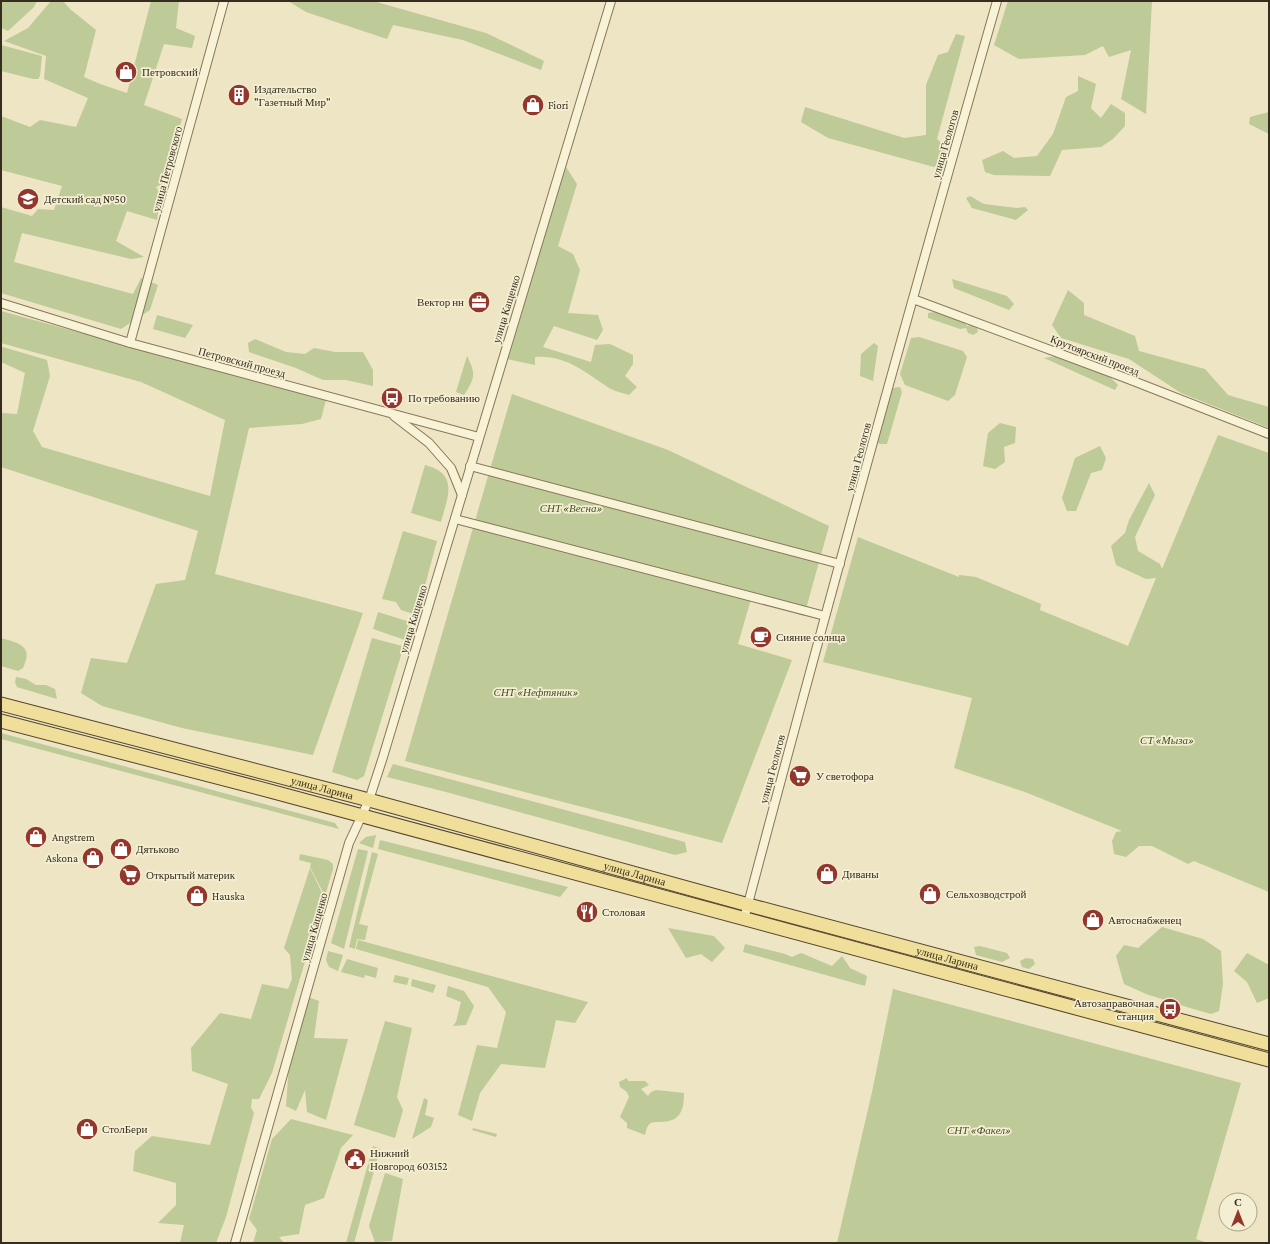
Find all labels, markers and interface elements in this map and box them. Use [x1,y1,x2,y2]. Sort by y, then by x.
shop icon: Петровский [113,59,139,85]
place label: Петровский [142,66,198,78]
building icon: Издательство "Газетный Мир" [226,82,252,108]
place label: Издательство "Газетный Мир" [254,83,330,108]
shop icon: Fiori [520,92,546,118]
place label: Fiori [548,99,569,111]
street label: улица Геологов [929,108,961,180]
street label: улица Петровского [150,124,184,213]
school or university icon: Детский сад №50 [15,186,41,212]
place label: Детский сад №50 [44,193,126,205]
street label: улица Кащенко [490,273,522,345]
office icon: Вектор нн [466,289,492,315]
place label: Вектор нн [417,296,464,308]
street label: Крутоярский проезд [1049,332,1142,378]
street label: Петровский проезд [197,345,287,380]
bus stop icon: По требованию [379,385,405,411]
place label: По требованию [408,392,480,404]
street label: улица Геологов [843,421,873,493]
park label: СНТ «Весна» [540,502,602,514]
street label: улица Кащенко [397,583,429,655]
cafe icon: Сияние солнца [748,624,774,650]
place label: Сияние солнца [776,631,846,643]
park label: СНТ «Нефтяник» [494,686,578,698]
street label: улица Геологов [757,733,787,805]
park label: СТ «Мыза» [1140,734,1194,746]
supermarket icon: У светофора [787,763,813,789]
place label: У светофора [816,770,874,782]
street label: улица Ларина [290,774,355,802]
shop icon: Angstrem [23,824,49,850]
place label: Angstrem [52,831,95,844]
shop icon: Дятьково [108,836,134,862]
place label: Дятьково [136,843,180,855]
shop icon: Askona [80,845,106,871]
place label: Askona [46,852,78,864]
street label: улица Ларина [602,859,667,888]
shop icon: Диваны [814,861,840,887]
supermarket icon: Открытый материк [117,862,143,888]
place label: Диваны [842,868,879,880]
place label: Открытый материк [146,869,236,881]
shop icon: Сельхозводстрой [917,881,943,907]
shop icon: Hauska [184,883,210,909]
place label: Сельхозводстрой [946,888,1027,900]
place label: Hauska [212,890,245,902]
street label: улица Кащенко [298,891,330,963]
restaurant icon: Столовая [574,899,600,925]
place label: Столовая [602,906,645,918]
shop icon: Автоснабженец [1080,907,1106,933]
place label: Автоснабженец [1108,914,1181,926]
street label: улица Ларина [915,944,980,972]
bus stop icon: Автозаправочная станция [1157,996,1183,1022]
place label: Автозаправочная станция [1074,997,1154,1022]
shop icon: СтолБери [74,1116,100,1142]
place label: СтолБери [102,1123,147,1135]
park label: СНТ «Факел» [947,1124,1011,1136]
public building icon: Нижний Новгород 603152 [342,1146,368,1172]
place label: Нижний Новгород 603152 [370,1147,447,1172]
north arrow [1218,1192,1258,1232]
text: С [1234,1196,1242,1208]

